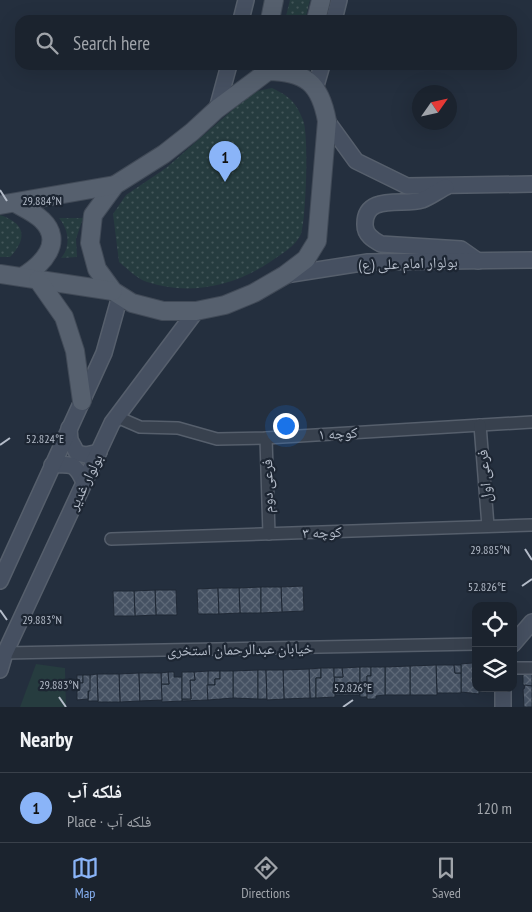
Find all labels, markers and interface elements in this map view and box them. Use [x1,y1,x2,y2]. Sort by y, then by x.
search box [15,15,517,70]
icon: search [33,29,61,57]
text: Search here [73,31,150,55]
north arrow [412,85,457,130]
pin: 1 [209,141,241,182]
text: 29.884°N [22,193,62,208]
street label: بولوار امام علی (ع) [358,252,458,275]
your location [273,413,299,439]
street label: کوچه ۱ [318,422,358,444]
text: 52.824°E [26,431,64,446]
street label: فرعی اول [472,449,497,503]
street label: بولوار غدیر [63,451,107,514]
street label: فرعی دوم [257,459,278,513]
street label: کوچه ۳ [302,522,342,542]
text: 29.885°N [470,542,510,557]
text: 52.826°E [468,579,506,594]
map controls [472,602,517,692]
button: locate [472,602,517,647]
text: 29.883°N [22,612,62,627]
street label: خیابان عبدالرحمان استخری [167,638,314,661]
button: layers [472,647,517,692]
text: 29.883°N [39,677,79,692]
text: 52.826°E [334,680,372,695]
text: Nearby [20,726,73,753]
text: فلکه آب [67,779,122,803]
text: 1 [32,798,40,818]
text: 120 m [477,798,512,818]
text: Place · فلکه آب [67,811,151,831]
tab: Map [71,854,99,902]
tab: Directions [241,854,290,902]
tab: Saved [432,854,461,902]

